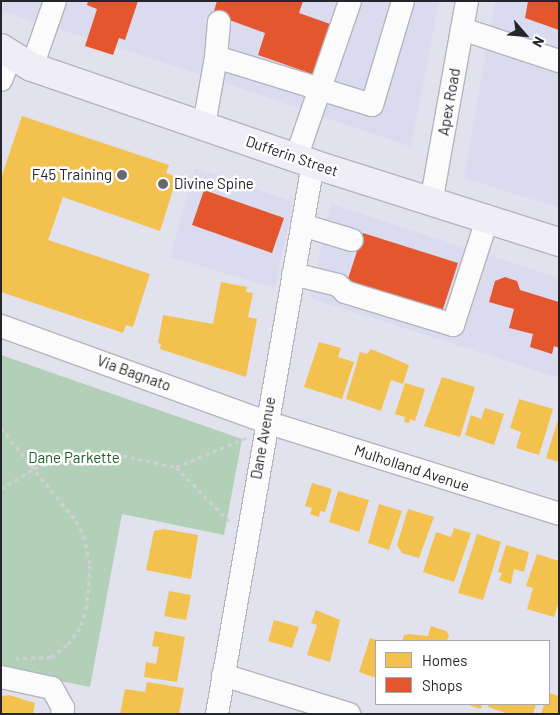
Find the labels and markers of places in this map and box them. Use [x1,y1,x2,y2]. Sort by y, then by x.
place label: F45 Training [32,166,112,184]
marker: F45 Training [116,169,128,181]
place label: Divine Spine [174,175,254,193]
marker: Divine Spine [156,177,170,191]

